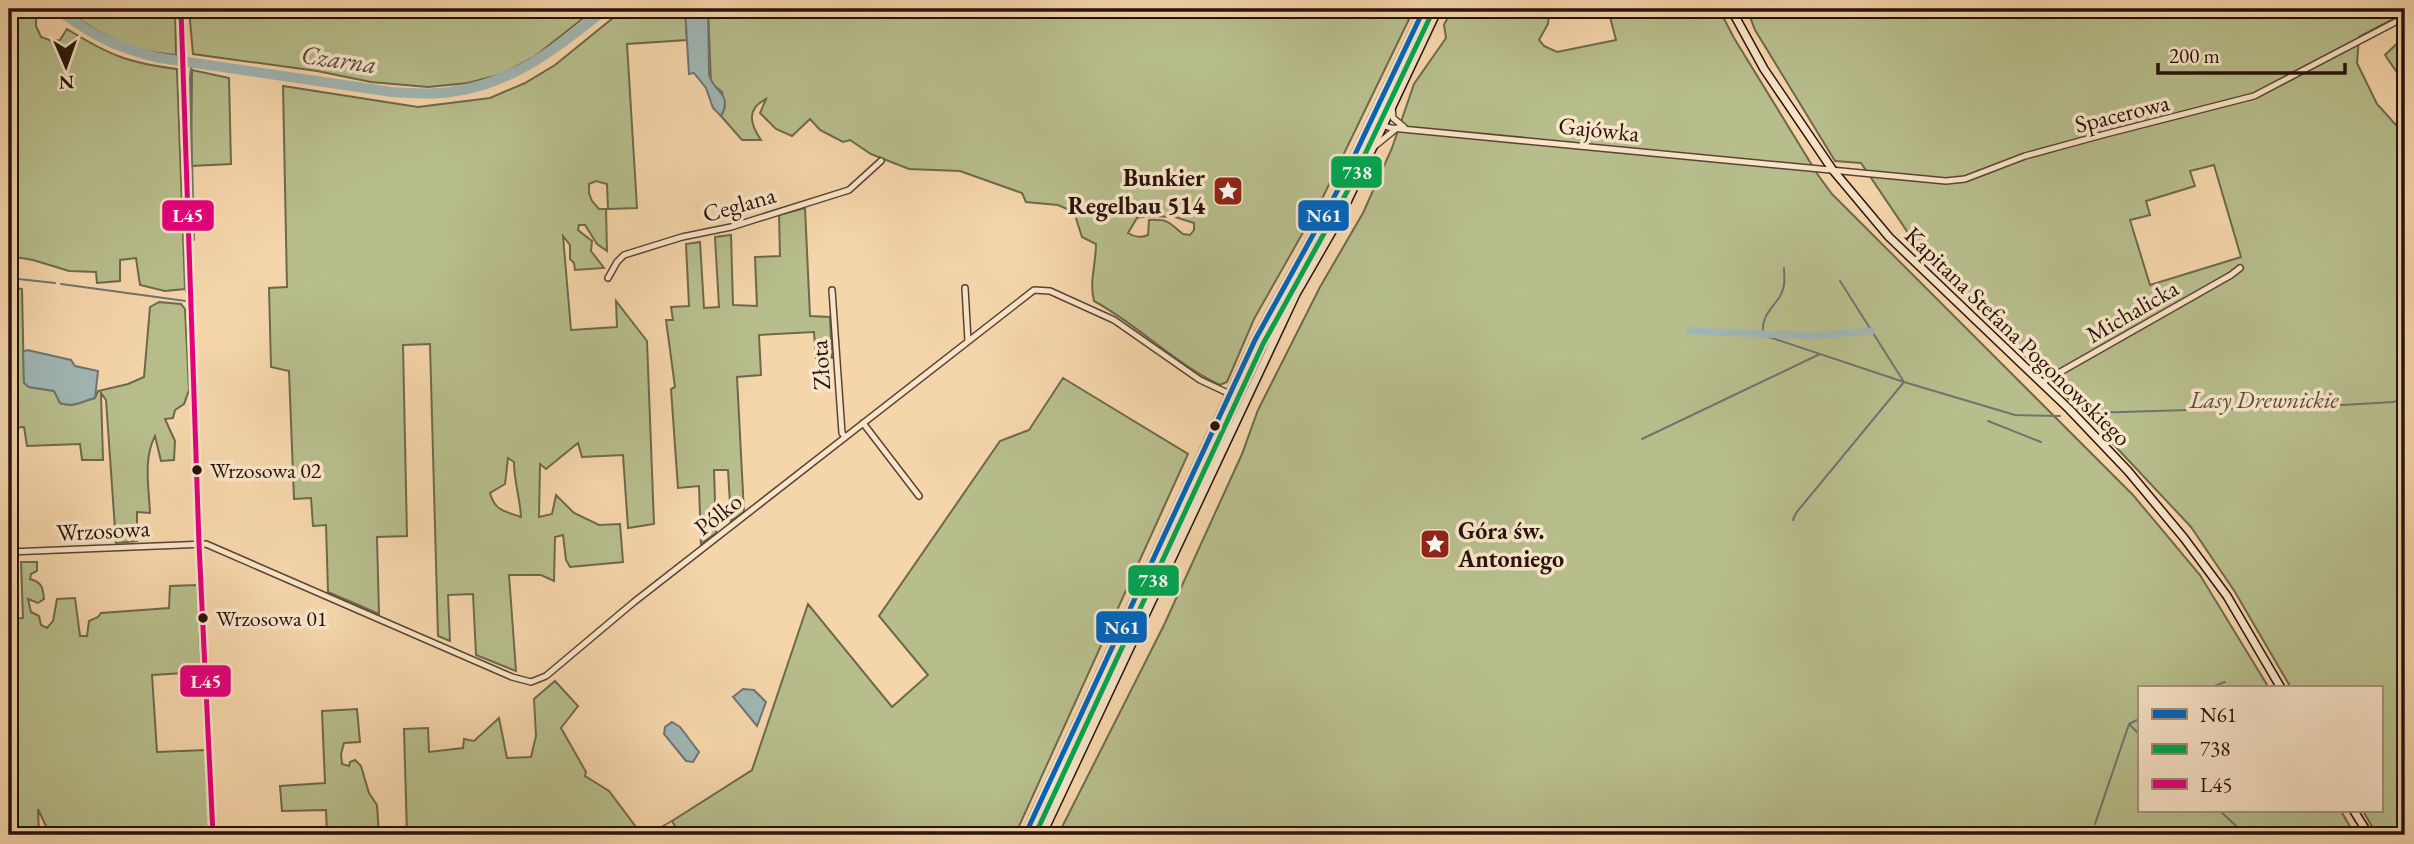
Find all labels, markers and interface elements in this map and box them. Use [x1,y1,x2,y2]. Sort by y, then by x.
north arrow [32,32,102,102]
scale bar [2158,32,2346,76]
water label: Czarna [299,37,379,81]
text: 200 m [2169,42,2220,69]
text: N [58,70,75,95]
street label: Spacerowa [2071,86,2173,140]
street label: Gajówka [1557,109,1641,149]
line badge: 738 [1330,155,1383,189]
text: 738 [1342,160,1372,185]
place label: Bunkier Regelbau 514 [1068,162,1205,222]
place icon: Bunkier Regelbau 514 [1211,174,1245,208]
street label: Ceglana [699,179,779,229]
line badge: L45 [161,199,215,232]
line badge: N61 [1297,199,1350,232]
text: L45 [172,203,204,228]
text: N61 [1306,203,1342,228]
street label: Kapitana Stefana Pogonowskiego [1898,219,2138,453]
street label: Michalicka [2080,272,2184,350]
street label: Złota [803,338,837,391]
park label: Lasy Drewnickie [2188,384,2339,415]
unlabelled marker [1208,419,1222,433]
place label: Wrzosowa 02 [210,456,322,485]
marker: Wrzosowa 02 [190,463,204,477]
street label: Pólko [688,486,748,542]
street label: Wrzosowa [55,512,151,548]
place label: Góra św. Antoniego [1457,515,1564,575]
place icon: Góra św. Antoniego [1418,527,1452,561]
line badge: 738 [1127,564,1180,597]
text: 738 [1138,568,1168,593]
place label: Wrzosowa 01 [216,604,327,633]
line badge: N61 [1095,610,1148,644]
marker: Wrzosowa 01 [196,611,210,625]
text: N61 [1104,615,1140,640]
line badge: L45 [179,664,232,698]
text: L45 [190,669,222,694]
legend [2138,686,2382,812]
text: N61 [2200,701,2237,728]
text: 738 [2200,735,2230,762]
text: L45 [2200,771,2232,798]

